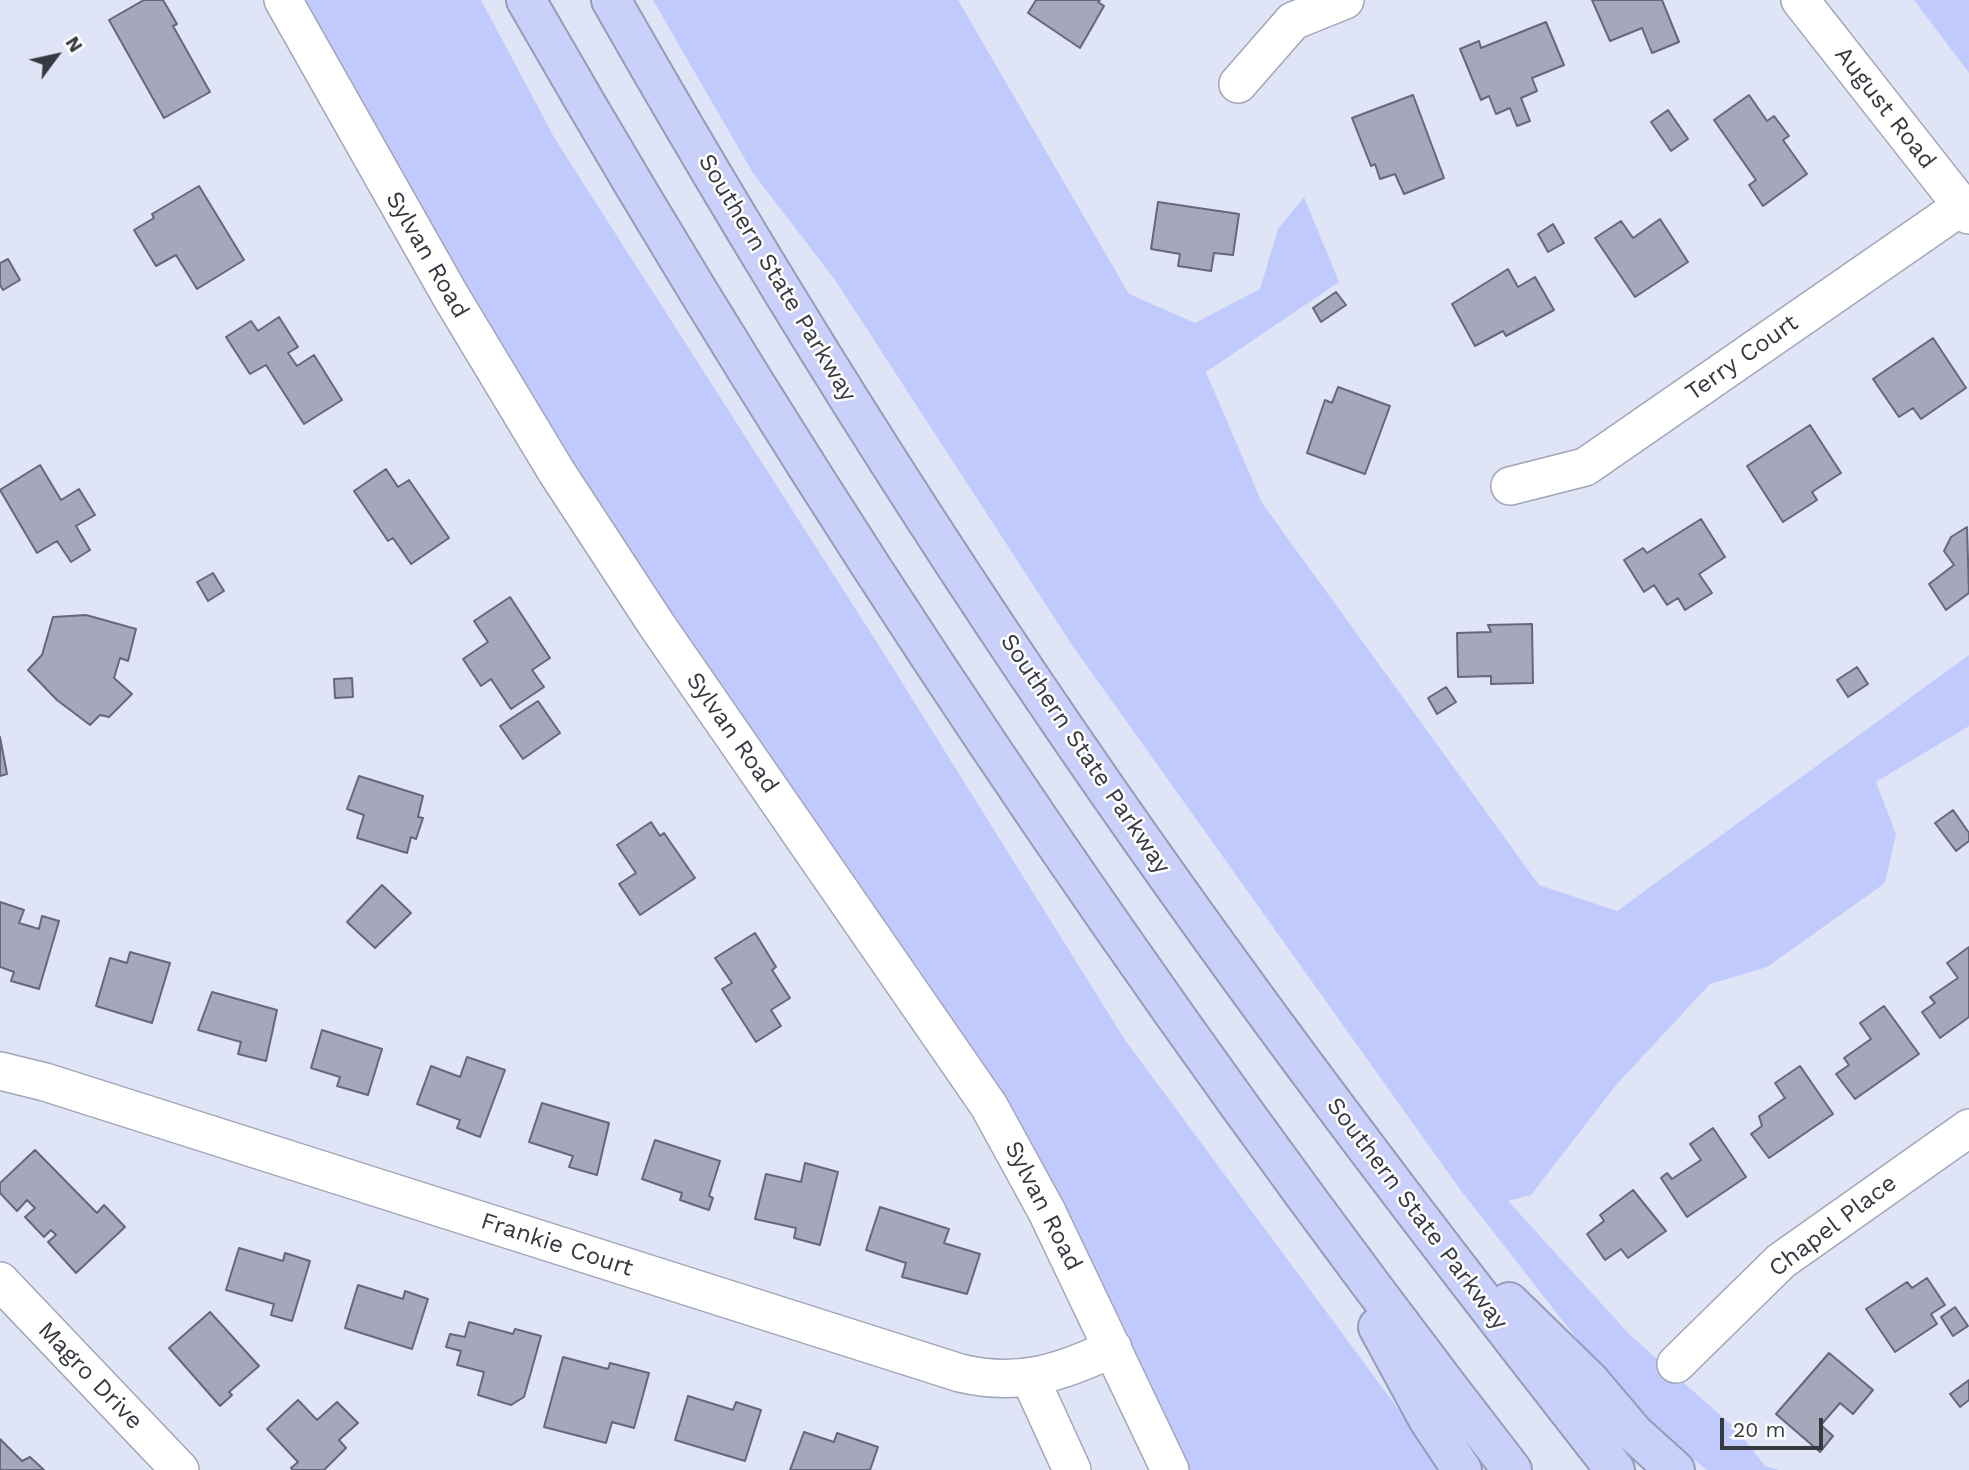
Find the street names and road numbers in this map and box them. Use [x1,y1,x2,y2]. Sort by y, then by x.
street label: August Road [1828,41,1942,175]
street label: Southern State Parkway [692,149,862,407]
street label: Sylvan Road [379,187,475,323]
street label: Terry Court [1680,309,1804,407]
street label: Southern State Parkway [994,628,1176,880]
street label: Sylvan Road [680,667,784,799]
street label: Southern State Parkway [1320,1092,1514,1336]
street label: Sylvan Road [998,1136,1088,1276]
street label: Chapel Place [1764,1169,1902,1283]
street label: Frankie Court [477,1207,637,1283]
street label: Magro Drive [32,1316,148,1436]

